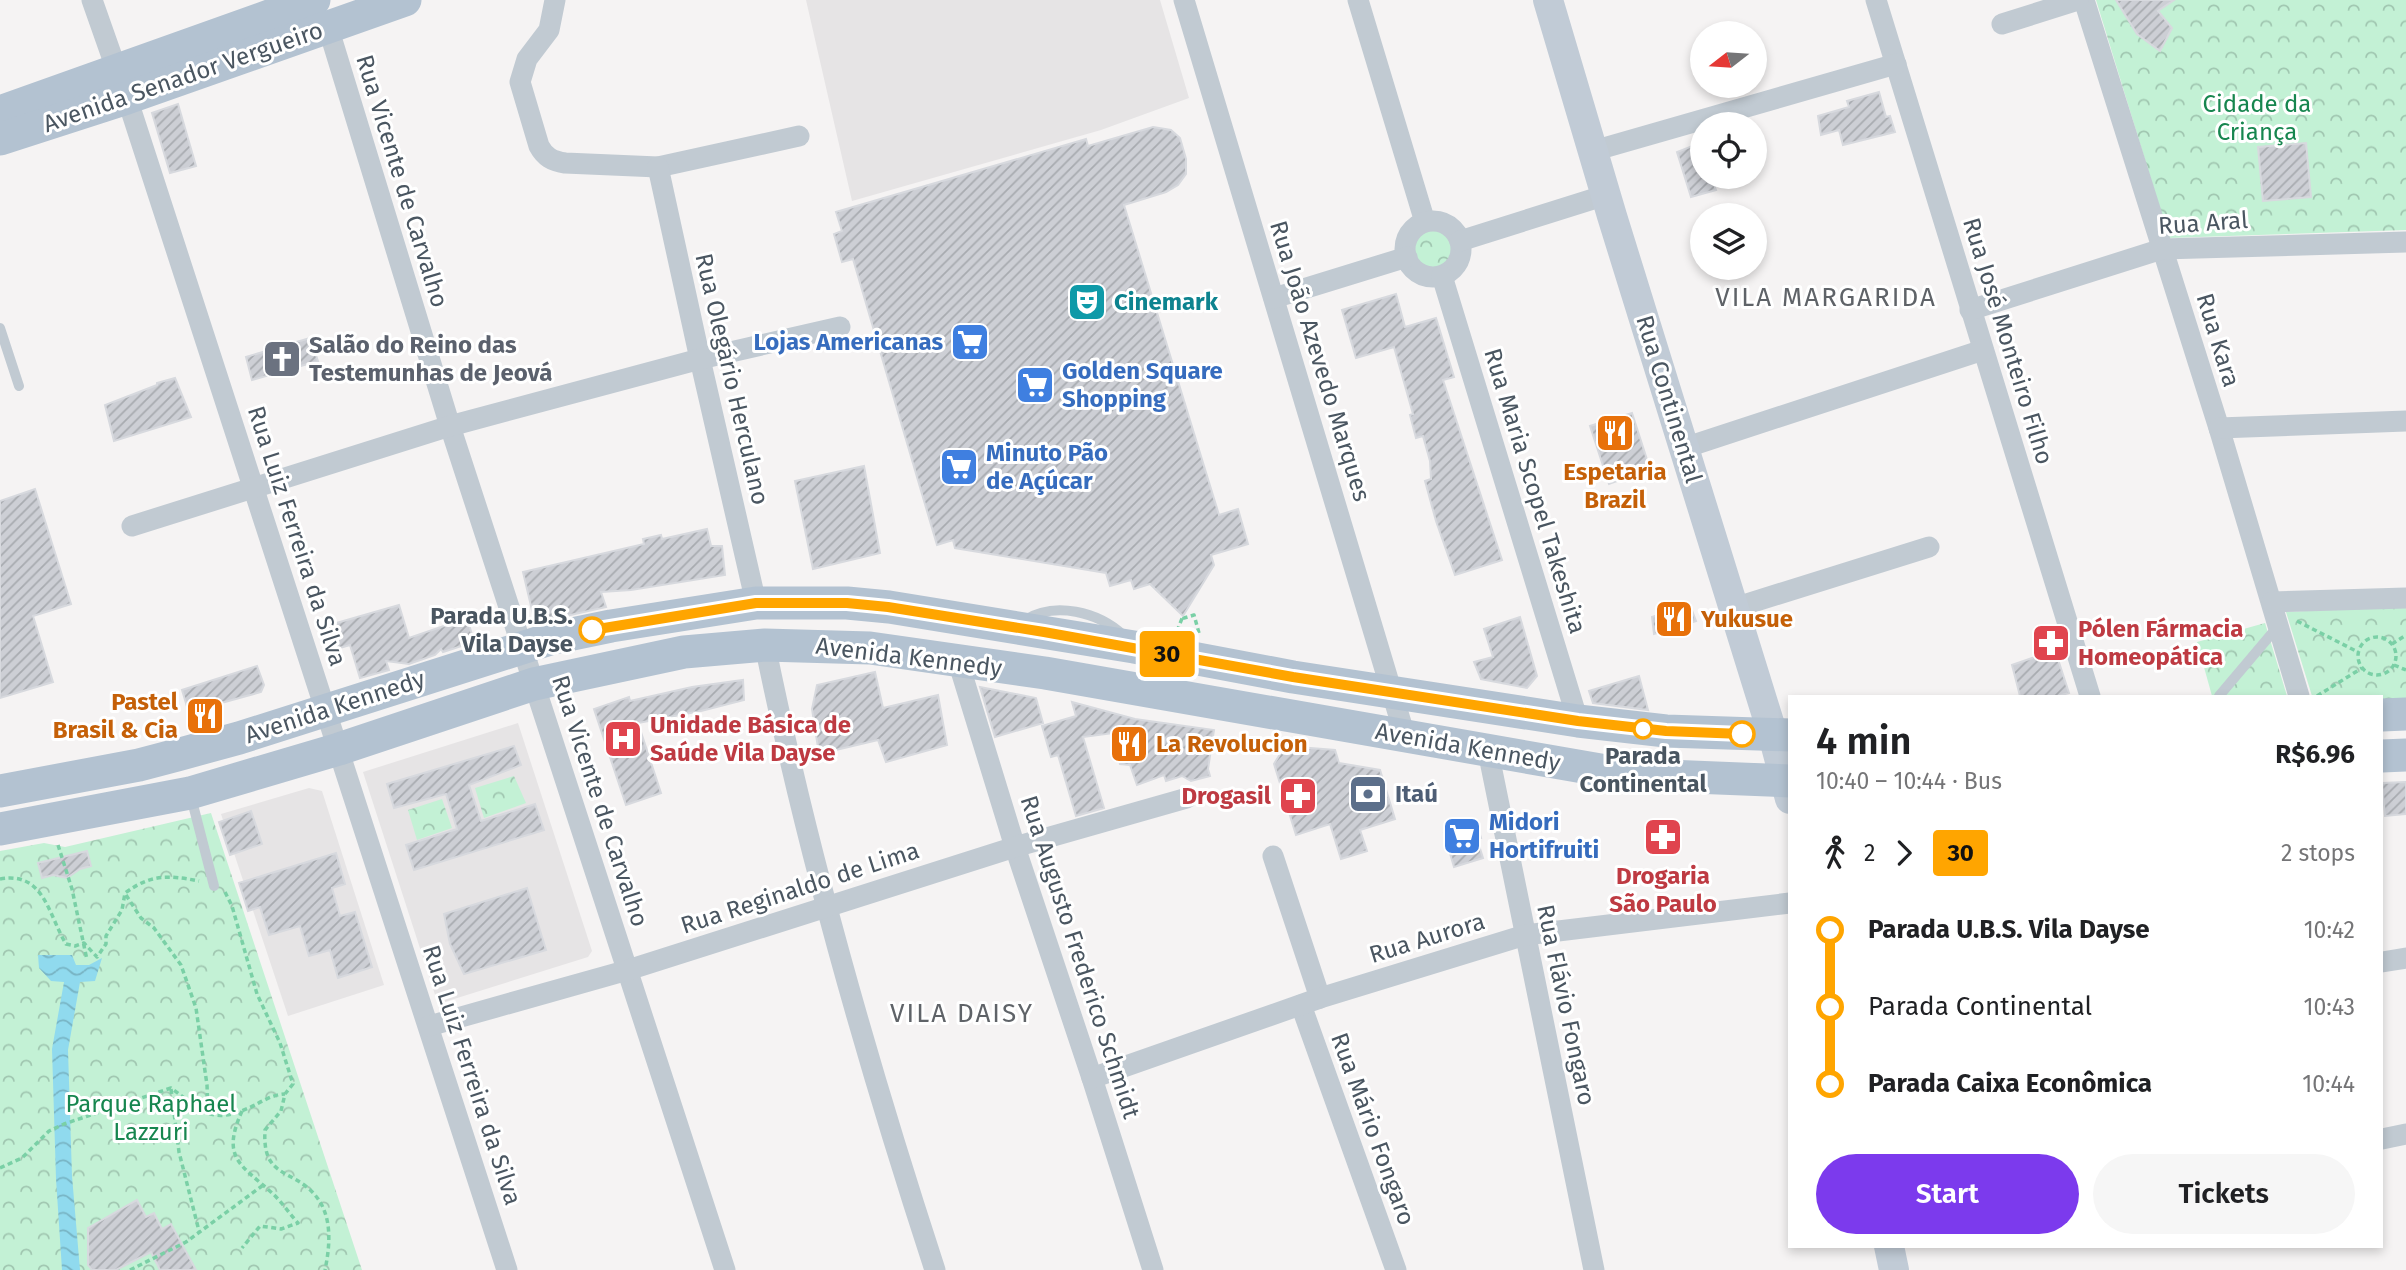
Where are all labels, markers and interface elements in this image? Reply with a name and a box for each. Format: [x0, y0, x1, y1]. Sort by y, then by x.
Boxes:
street label: Avenida Senador Vergueiro [40, 16, 326, 138]
north arrow [1690, 21, 1768, 98]
map controls [1690, 21, 1767, 280]
street label: Rua Vicente de Carvalho [350, 51, 454, 311]
park label: Cidade da Criança [2203, 90, 2311, 146]
button: locate [1690, 112, 1767, 189]
button: layers [1690, 203, 1767, 280]
street label: Rua Aral [2157, 206, 2249, 240]
street label: Rua José Monteiro Filho [1957, 214, 2059, 468]
street label: Rua João Azevedo Marques [1264, 217, 1376, 505]
street label: Rua Olegário Herculano [689, 251, 775, 507]
theatre icon: Cinemark [1066, 281, 1108, 323]
district label: VILA MARGARIDA [1715, 282, 1937, 313]
place label: Cinemark [1114, 288, 1219, 316]
street label: Rua Kara [2191, 290, 2245, 390]
street label: Rua Continental [1630, 312, 1708, 486]
supermarket icon: Lojas Americanas [949, 321, 991, 363]
place label: Lojas Americanas [753, 328, 943, 356]
place label: Salão do Reino das Testemunhas de Jeová [309, 331, 552, 387]
church icon: Salão do Reino das Testemunhas de Jeová [261, 338, 303, 380]
street label: Rua Maria Scopel Takeshita [1478, 345, 1592, 637]
place label: Golden Square Shopping [1062, 357, 1223, 413]
supermarket icon: Golden Square Shopping [1014, 364, 1056, 406]
street label: Rua Luiz Ferreira da Silva [242, 403, 352, 669]
restaurant icon: Espetaria Brazil [1594, 412, 1636, 454]
place label: Minuto Pão de Açúcar [986, 439, 1108, 496]
supermarket icon: Minuto Pão de Açúcar [938, 446, 980, 488]
place label: Espetaria Brazil [1563, 458, 1667, 514]
restaurant icon: Yukusue [1653, 598, 1695, 640]
place label: Parada U.B.S. Vila Dayse [430, 602, 573, 658]
place label: Yukusue [1700, 605, 1793, 633]
place label: Pólen Fármacia Homeopática [2078, 615, 2243, 671]
marker: Parada U.B.S. Vila Dayse [579, 617, 605, 643]
pharmacy icon: Pólen Fármacia Homeopática [2030, 622, 2072, 664]
line badge: 30 [1136, 631, 1198, 677]
street label: Avenida Kennedy [814, 632, 1004, 682]
text: 30 [1154, 640, 1180, 668]
street label: Avenida Kennedy [242, 665, 429, 749]
street label: Rua Vicente de Carvalho [546, 672, 654, 930]
place label: Pastel Brasil & Cia [53, 688, 179, 744]
restaurant icon: Pastel Brasil & Cia [184, 695, 226, 737]
place label: Unidade Básica de Saúde Vila Dayse [650, 711, 851, 767]
street label: Avenida Kennedy [1373, 717, 1563, 777]
hospital icon: Unidade Básica de Saúde Vila Dayse [602, 718, 644, 760]
text: 4 min [1816, 718, 1911, 764]
marker: Parada Continental [1633, 719, 1653, 739]
unlabelled marker [1729, 721, 1755, 747]
restaurant icon: La Revolucion [1108, 723, 1150, 765]
place label: La Revolucion [1156, 730, 1308, 758]
text: R$6.96 [2275, 739, 2355, 770]
place label: Parada Continental [1579, 742, 1707, 798]
text: 10:40 – 10:44 · Bus [1816, 767, 2002, 795]
bank icon: Itaú [1347, 773, 1389, 815]
pharmacy icon: Drogasil [1277, 775, 1319, 817]
place label: Itaú [1395, 780, 1438, 808]
place label: Drogasil [1181, 782, 1272, 810]
street label: Rua Augusto Frederico Schmidt [1014, 792, 1146, 1122]
place label: Midori Hortifruiti [1489, 808, 1599, 864]
supermarket icon: Midori Hortifruiti [1441, 815, 1483, 857]
pharmacy icon: Drogaria São Paulo [1642, 816, 1684, 858]
icon: walk [1816, 834, 1854, 872]
icon: forward [1885, 834, 1923, 872]
street label: Rua Reginaldo de Lima [677, 836, 923, 940]
text: 2 [1864, 839, 1875, 867]
text: 30 [1947, 839, 1974, 867]
text: 2 stops [2281, 839, 2355, 867]
place label: Drogaria São Paulo [1609, 862, 1717, 918]
street label: Rua Flávio Fongaro [1531, 902, 1601, 1108]
street label: Rua Aurora [1366, 907, 1488, 969]
text: Parada U.B.S. Vila Dayse [1868, 914, 2150, 945]
text: 10:42 [2304, 916, 2355, 944]
street label: Rua Luiz Ferreira da Silva [417, 942, 527, 1208]
text: Parada Continental [1868, 991, 2092, 1022]
text: 10:43 [2303, 993, 2355, 1021]
district label: VILA DAISY [890, 998, 1034, 1029]
street label: Rua Mário Fongaro [1325, 1029, 1421, 1229]
text: Parada Caixa Econômica [1868, 1068, 2152, 1099]
text: 10:44 [2302, 1070, 2355, 1098]
park label: Parque Raphael Lazzuri [66, 1090, 236, 1146]
button: Start [1816, 1154, 2079, 1234]
button: Tickets [2093, 1154, 2355, 1234]

